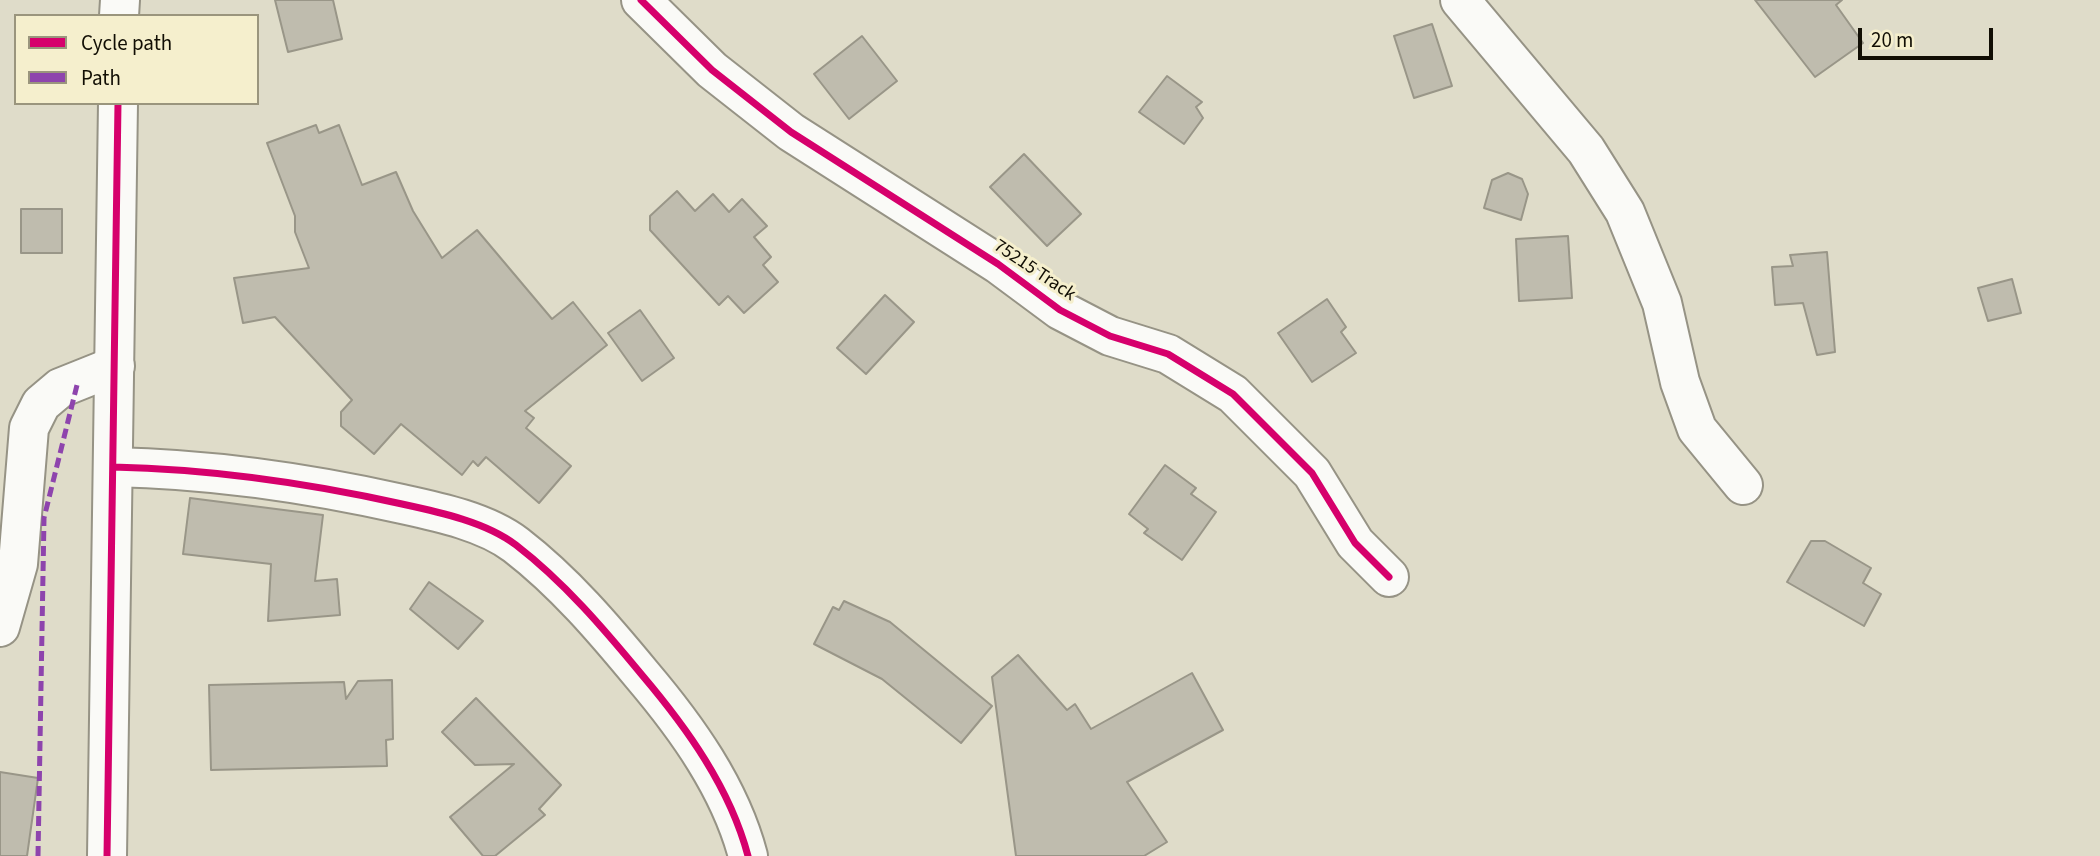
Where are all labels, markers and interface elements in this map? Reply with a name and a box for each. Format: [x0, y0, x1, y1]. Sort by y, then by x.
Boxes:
legend [14, 14, 259, 105]
scale bar [1862, 14, 1997, 58]
text: 20 m [1871, 25, 1913, 55]
text: Cycle path [81, 28, 172, 58]
text: Path [81, 63, 121, 93]
street label: 75215 Track [989, 235, 1079, 307]

